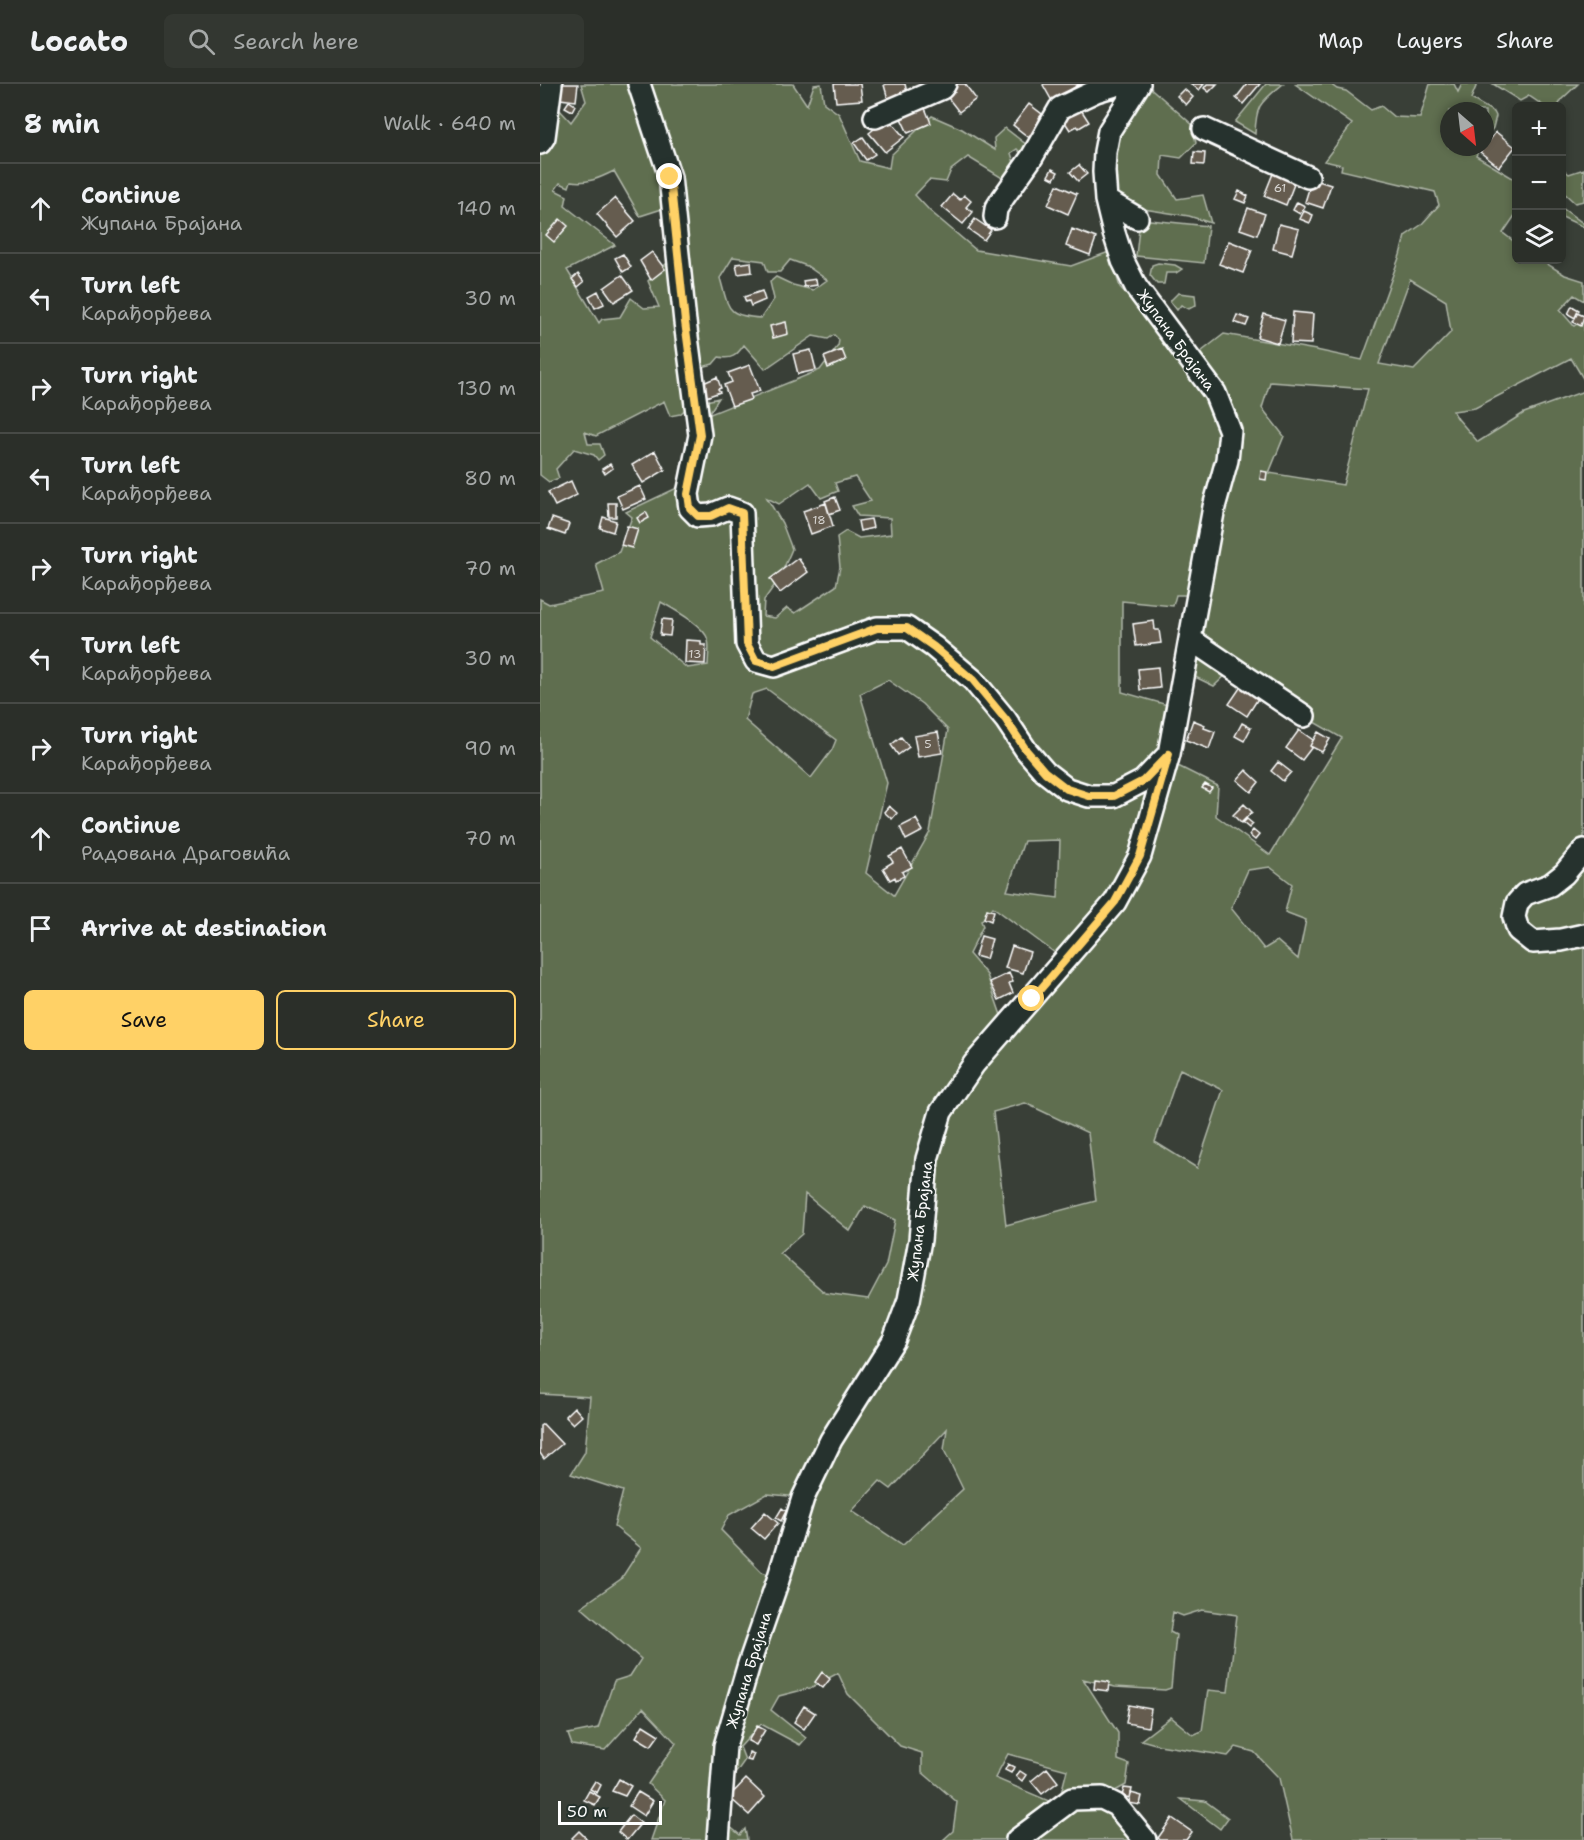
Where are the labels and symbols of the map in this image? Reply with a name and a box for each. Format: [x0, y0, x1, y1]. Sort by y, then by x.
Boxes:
north arrow [1440, 102, 1494, 156]
route end [656, 163, 682, 189]
house number: 61 [1274, 180, 1286, 196]
street label: Жупана Брајана [1132, 285, 1220, 395]
house number: 18 [812, 512, 826, 528]
house number: 13 [689, 646, 701, 662]
house number: 5 [924, 736, 932, 752]
route start [1018, 985, 1044, 1011]
street label: Жупана Брајана [903, 1159, 937, 1282]
street label: Жупана Брајана [722, 1609, 776, 1731]
scale bar [558, 1798, 662, 1826]

